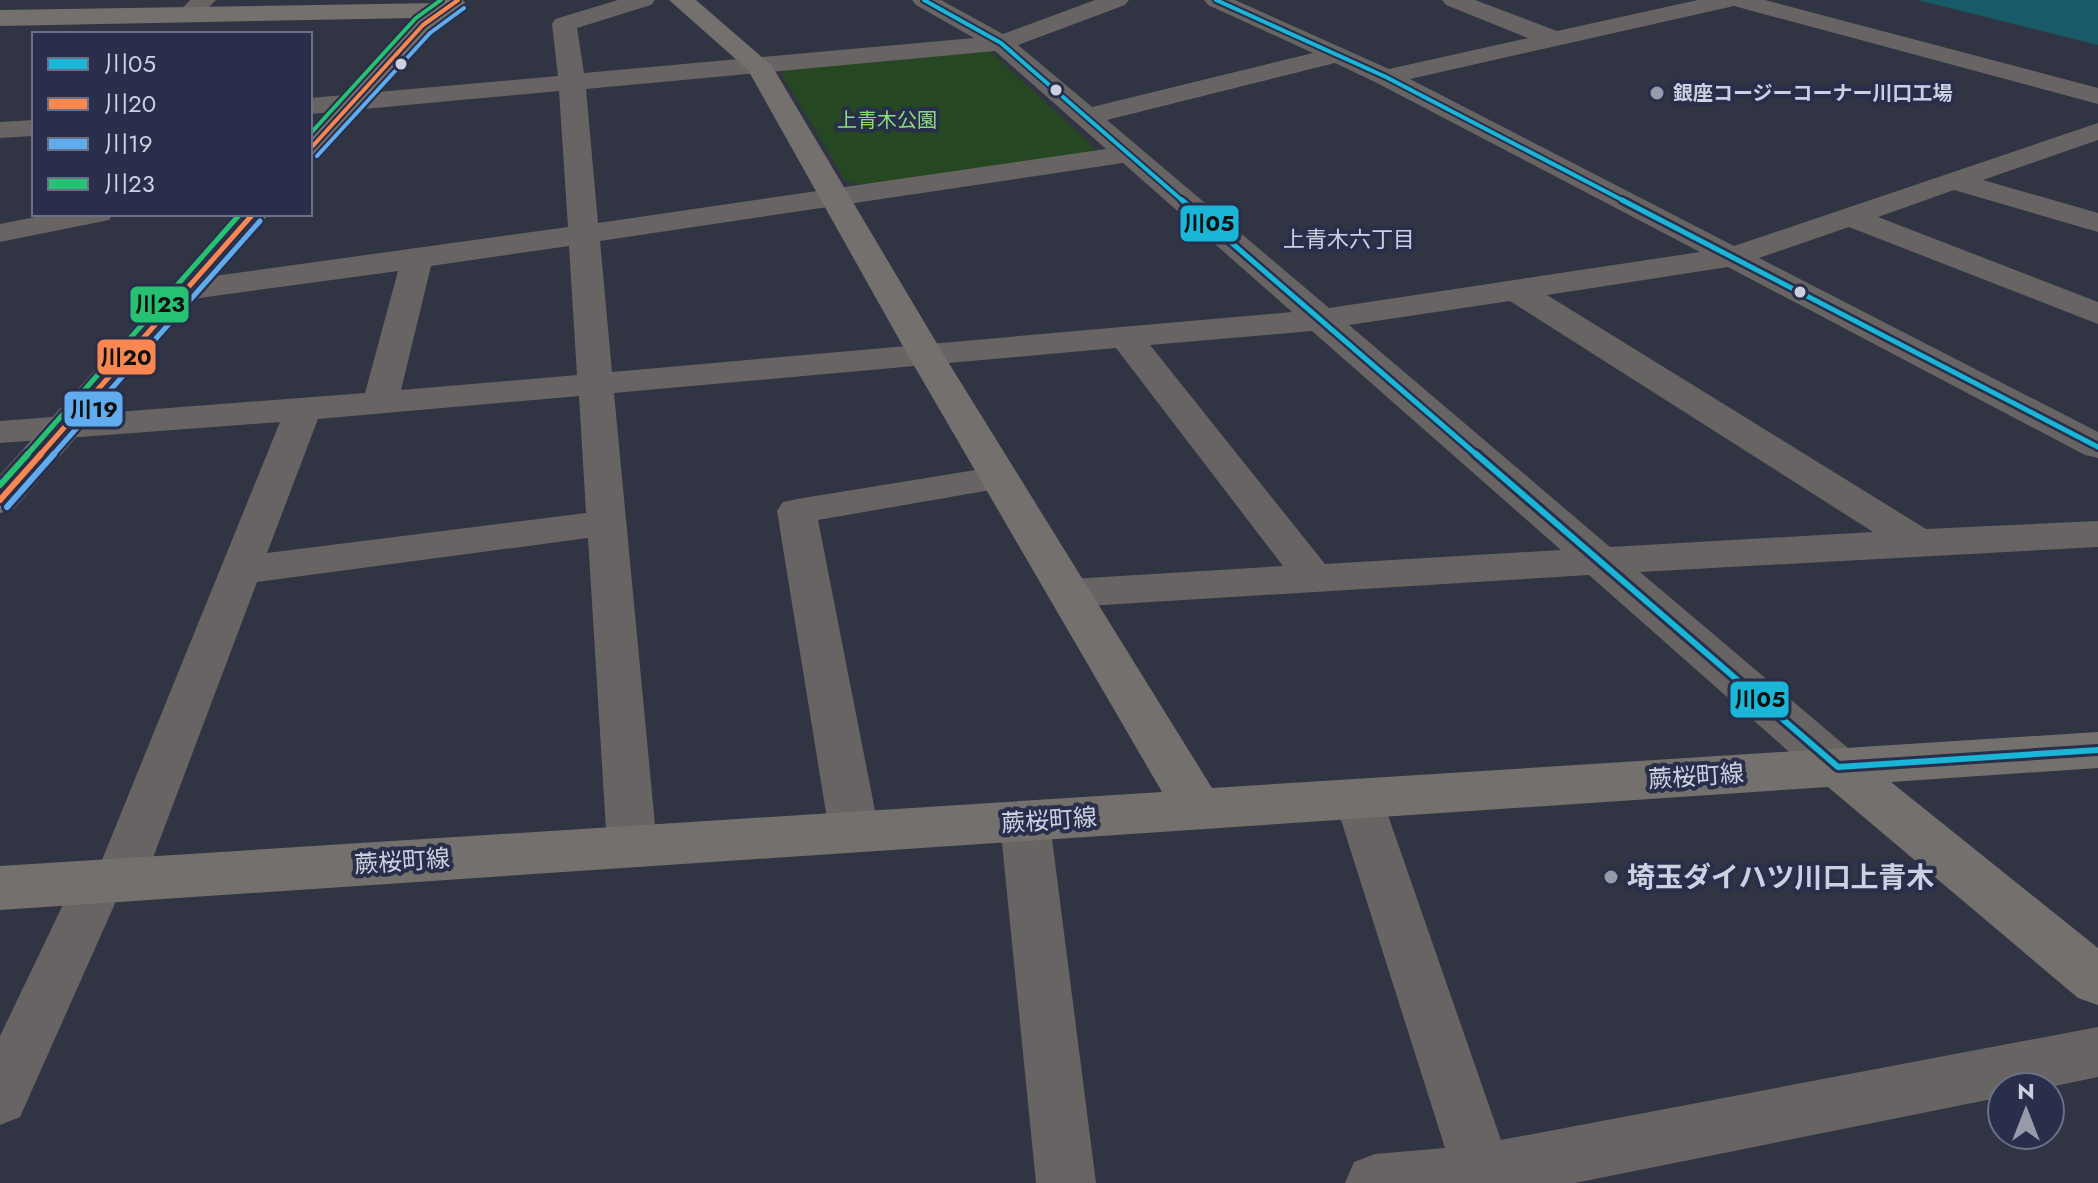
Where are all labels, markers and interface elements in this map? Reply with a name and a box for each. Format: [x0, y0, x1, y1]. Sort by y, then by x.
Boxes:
legend [32, 32, 312, 216]
text: 川05 [104, 46, 156, 81]
unlabelled marker [393, 56, 409, 72]
place label: 銀座コージーコーナー川口工場 [1673, 79, 1953, 108]
unlabelled marker [1048, 82, 1064, 98]
marker: 銀座コージーコーナー川口工場 [1648, 84, 1666, 102]
text: 川20 [104, 86, 156, 121]
park label: 上青木公園 [837, 106, 937, 135]
text: 川19 [104, 126, 153, 161]
text: 川23 [104, 166, 155, 201]
line badge: 川05 [1179, 204, 1240, 243]
text: 川05 [1184, 207, 1234, 239]
district label: 上青木六丁目 [1283, 223, 1415, 255]
unlabelled marker [1792, 284, 1808, 300]
line badge: 川23 [129, 285, 190, 324]
text: 川23 [135, 288, 185, 320]
line badge: 川20 [96, 338, 157, 376]
text: 川20 [101, 341, 152, 373]
line badge: 川19 [63, 390, 124, 428]
text: 川19 [70, 393, 118, 425]
line badge: 川05 [1729, 680, 1790, 719]
text: 川05 [1735, 683, 1785, 715]
street label: 蕨桜町線 [1647, 755, 1745, 797]
street label: 蕨桜町線 [1000, 799, 1098, 841]
street label: 蕨桜町線 [353, 840, 451, 882]
place label: 埼玉ダイハツ川口上青木 [1627, 857, 1934, 898]
marker: 埼玉ダイハツ川口上青木 [1602, 868, 1620, 886]
north arrow [1986, 1071, 2066, 1151]
text: N [2017, 1075, 2035, 1107]

